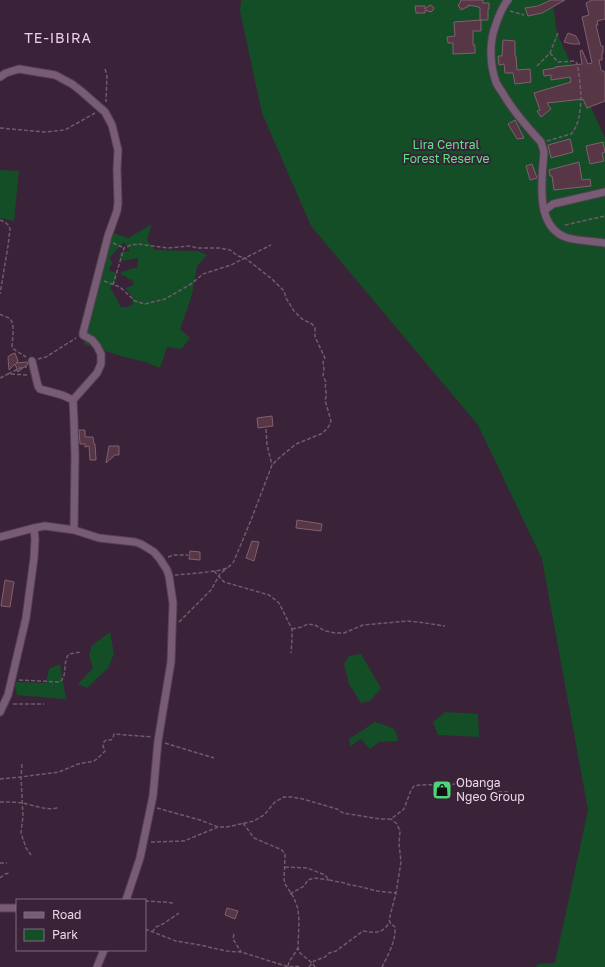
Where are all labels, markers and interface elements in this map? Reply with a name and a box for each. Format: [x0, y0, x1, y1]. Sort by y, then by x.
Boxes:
district label: TE-IBIRA [24, 29, 92, 46]
park label: Lira Central Forest Reserve [403, 137, 489, 166]
place label: Obanga Ngeo Group [456, 775, 525, 804]
shop icon: Obanga Ngeo Group [431, 779, 453, 801]
legend [16, 899, 146, 951]
text: Road [52, 907, 81, 922]
text: Park [52, 927, 78, 942]

